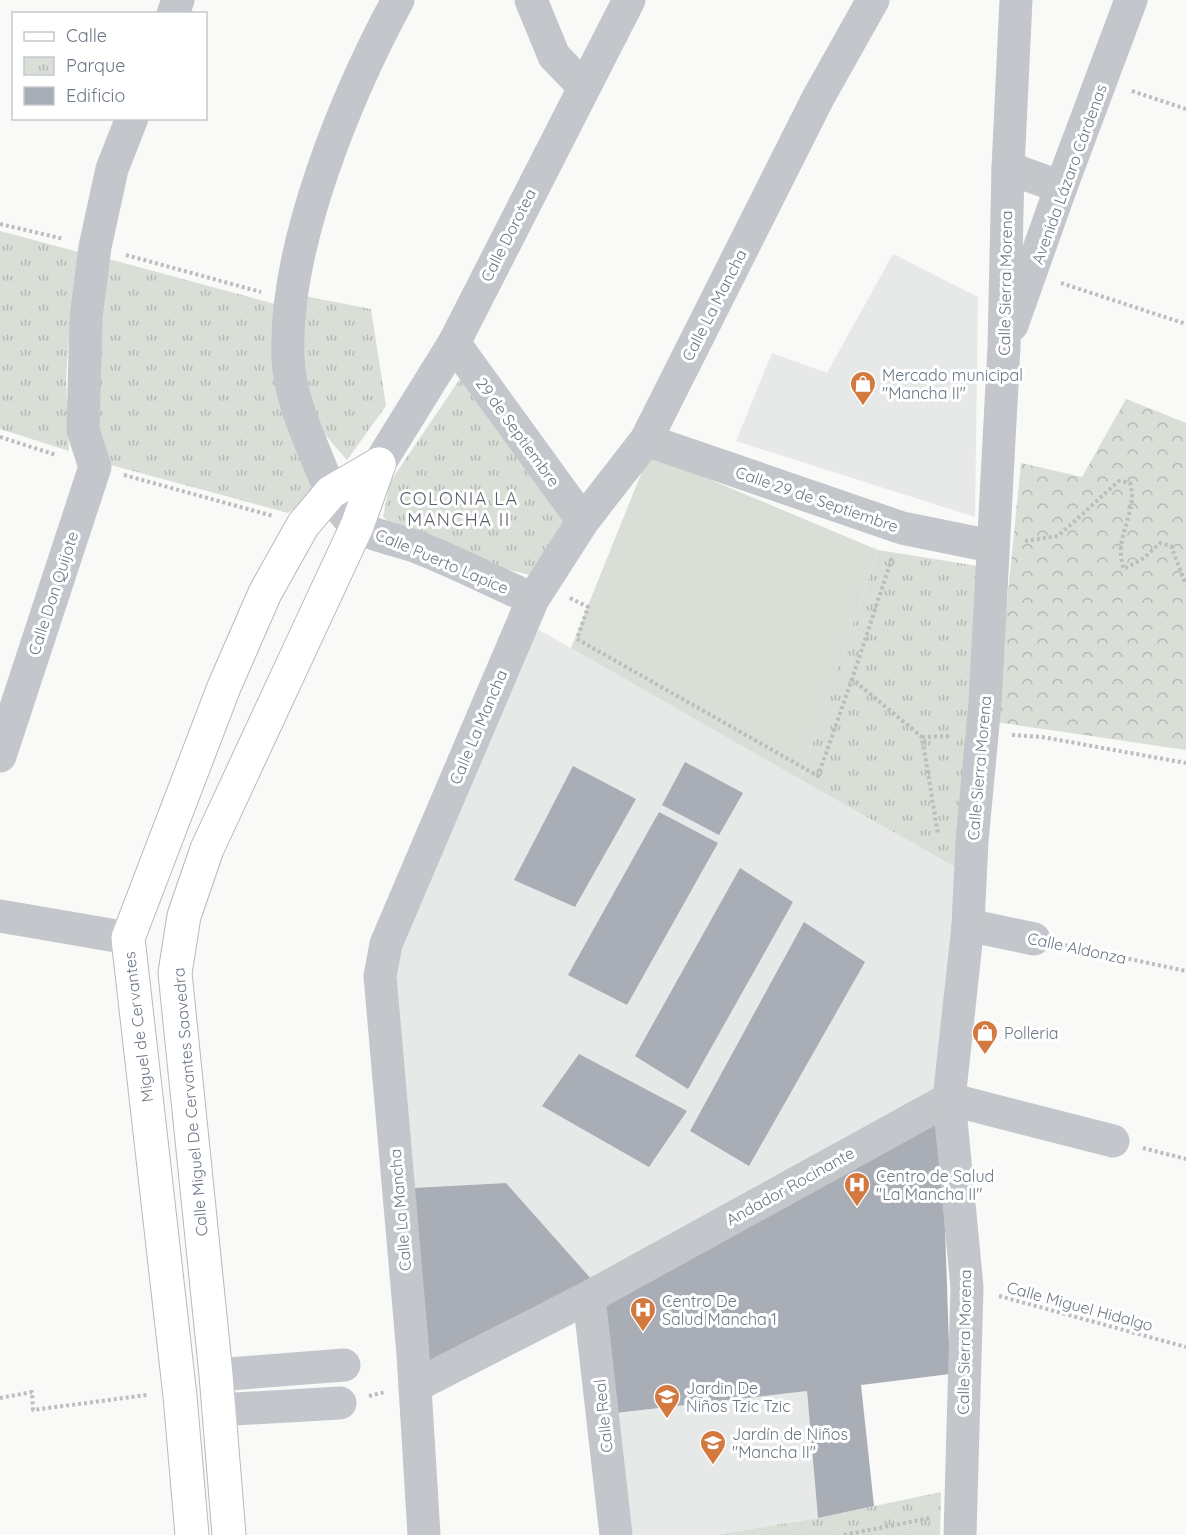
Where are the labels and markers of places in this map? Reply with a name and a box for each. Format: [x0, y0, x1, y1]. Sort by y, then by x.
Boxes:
place label: Mercado municipal "Mancha II" [882, 365, 1023, 403]
shop icon: Mercado municipal "Mancha II" [848, 369, 878, 407]
shop icon: Polleria [970, 1018, 1000, 1056]
place label: Polleria [1004, 1023, 1059, 1043]
place label: Centro de Salud "La Mancha II" [876, 1166, 994, 1204]
hospital icon: Centro de Salud "La Mancha II" [842, 1170, 872, 1208]
place label: Centro De Salud Mancha 1 [662, 1291, 777, 1329]
hospital icon: Centro De Salud Mancha 1 [628, 1295, 658, 1333]
place label: Jardin De Niños Tzic Tzic [686, 1378, 790, 1416]
school or university icon: Jardin De Niños Tzic Tzic [652, 1382, 682, 1420]
place label: Jardín de Niños "Mancha II" [732, 1424, 848, 1462]
school or university icon: Jardín de Niños "Mancha II" [698, 1428, 728, 1466]

